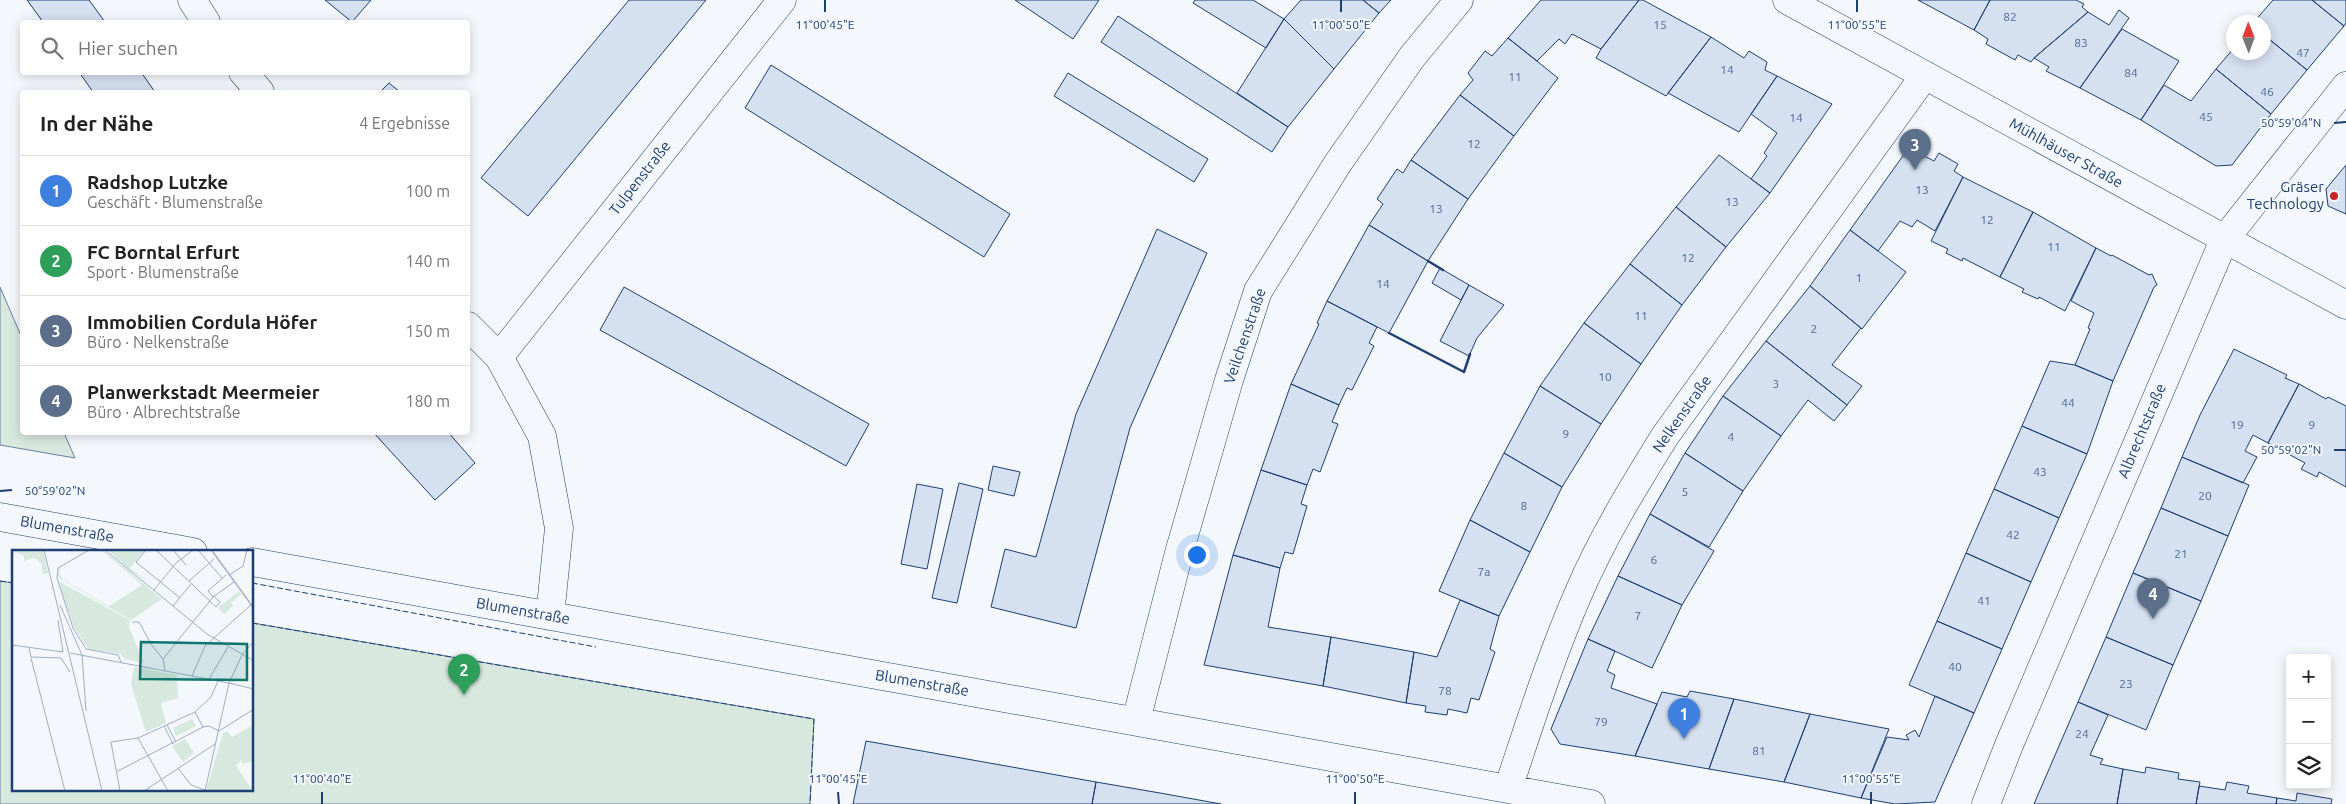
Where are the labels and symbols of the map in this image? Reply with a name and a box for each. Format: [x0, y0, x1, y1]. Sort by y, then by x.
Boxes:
house number: 82 [2003, 10, 2017, 23]
north arrow [2226, 15, 2271, 60]
text: 11°00'45"E [796, 18, 855, 31]
text: 11°00'50"E [1312, 18, 1371, 31]
house number: 15 [1653, 18, 1667, 31]
text: 11°00'55"E [1828, 18, 1887, 31]
house number: 83 [2074, 36, 2088, 49]
house number: 47 [2296, 46, 2310, 59]
house number: 14 [1720, 63, 1734, 76]
house number: 84 [2124, 66, 2138, 79]
house number: 11 [1508, 70, 1522, 83]
house number: 46 [2260, 85, 2274, 98]
house number: 45 [2199, 110, 2213, 123]
house number: 14 [1789, 111, 1803, 124]
street label: Mühlhäuser Straße [2006, 114, 2126, 191]
text: 50°59'04"N [2261, 116, 2321, 129]
pin: 3 [1899, 129, 1931, 170]
street label: Tulpenstraße [605, 137, 674, 218]
house number: 12 [1467, 137, 1481, 150]
place label: Gräser Technology [2247, 178, 2324, 212]
house number: 13 [1915, 183, 1929, 196]
marker: Gräser Technology [2328, 190, 2340, 202]
house number: 13 [1725, 195, 1739, 208]
house number: 13 [1429, 202, 1443, 215]
house number: 12 [1980, 213, 1994, 226]
house number: 11 [2047, 240, 2061, 253]
house number: 12 [1681, 251, 1695, 264]
house number: 1 [1856, 271, 1862, 284]
house number: 14 [1376, 277, 1390, 290]
street label: Veilchenstraße [1220, 286, 1269, 386]
house number: 11 [1634, 309, 1648, 322]
house number: 2 [1811, 322, 1817, 335]
house number: 10 [1598, 370, 1612, 383]
street label: Nelkenstraße [1649, 372, 1714, 456]
house number: 3 [1773, 377, 1779, 390]
street label: Albrechtstraße [2114, 381, 2169, 481]
house number: 44 [2061, 396, 2075, 409]
house number: 19 [2230, 418, 2244, 431]
house number: 9 [2309, 418, 2315, 431]
house number: 9 [1563, 427, 1569, 440]
house number: 4 [1728, 430, 1735, 443]
text: 50°59'02"N [2261, 443, 2321, 456]
house number: 43 [2033, 465, 2047, 478]
text: 50°59'02"N [25, 484, 85, 497]
house number: 5 [1682, 485, 1688, 498]
house number: 20 [2198, 489, 2212, 502]
house number: 8 [1521, 499, 1528, 512]
street label: Blumenstraße [19, 512, 115, 545]
house number: 42 [2006, 528, 2020, 541]
your location [1184, 542, 1210, 568]
house number: 21 [2174, 547, 2188, 560]
inset map [12, 550, 254, 792]
house number: 6 [1651, 553, 1658, 566]
house number: 7a [1478, 565, 1490, 578]
pin: 4 [2137, 578, 2169, 619]
street label: Blumenstraße [475, 594, 571, 627]
house number: 41 [1977, 594, 1991, 607]
house number: 7 [1635, 609, 1641, 622]
pin: 2 [448, 654, 480, 695]
house number: 40 [1948, 660, 1962, 673]
street label: Blumenstraße [874, 666, 970, 699]
house number: 23 [2119, 677, 2133, 690]
house number: 78 [1438, 684, 1452, 697]
pin: 1 [1668, 698, 1700, 739]
house number: 79 [1594, 715, 1608, 728]
house number: 24 [2075, 727, 2089, 740]
house number: 81 [1752, 744, 1766, 757]
text: 11°00'40"E [293, 772, 352, 785]
text: 11°00'45"E [809, 772, 868, 785]
text: 11°00'50"E [1326, 772, 1385, 785]
text: 11°00'55"E [1842, 772, 1901, 785]

